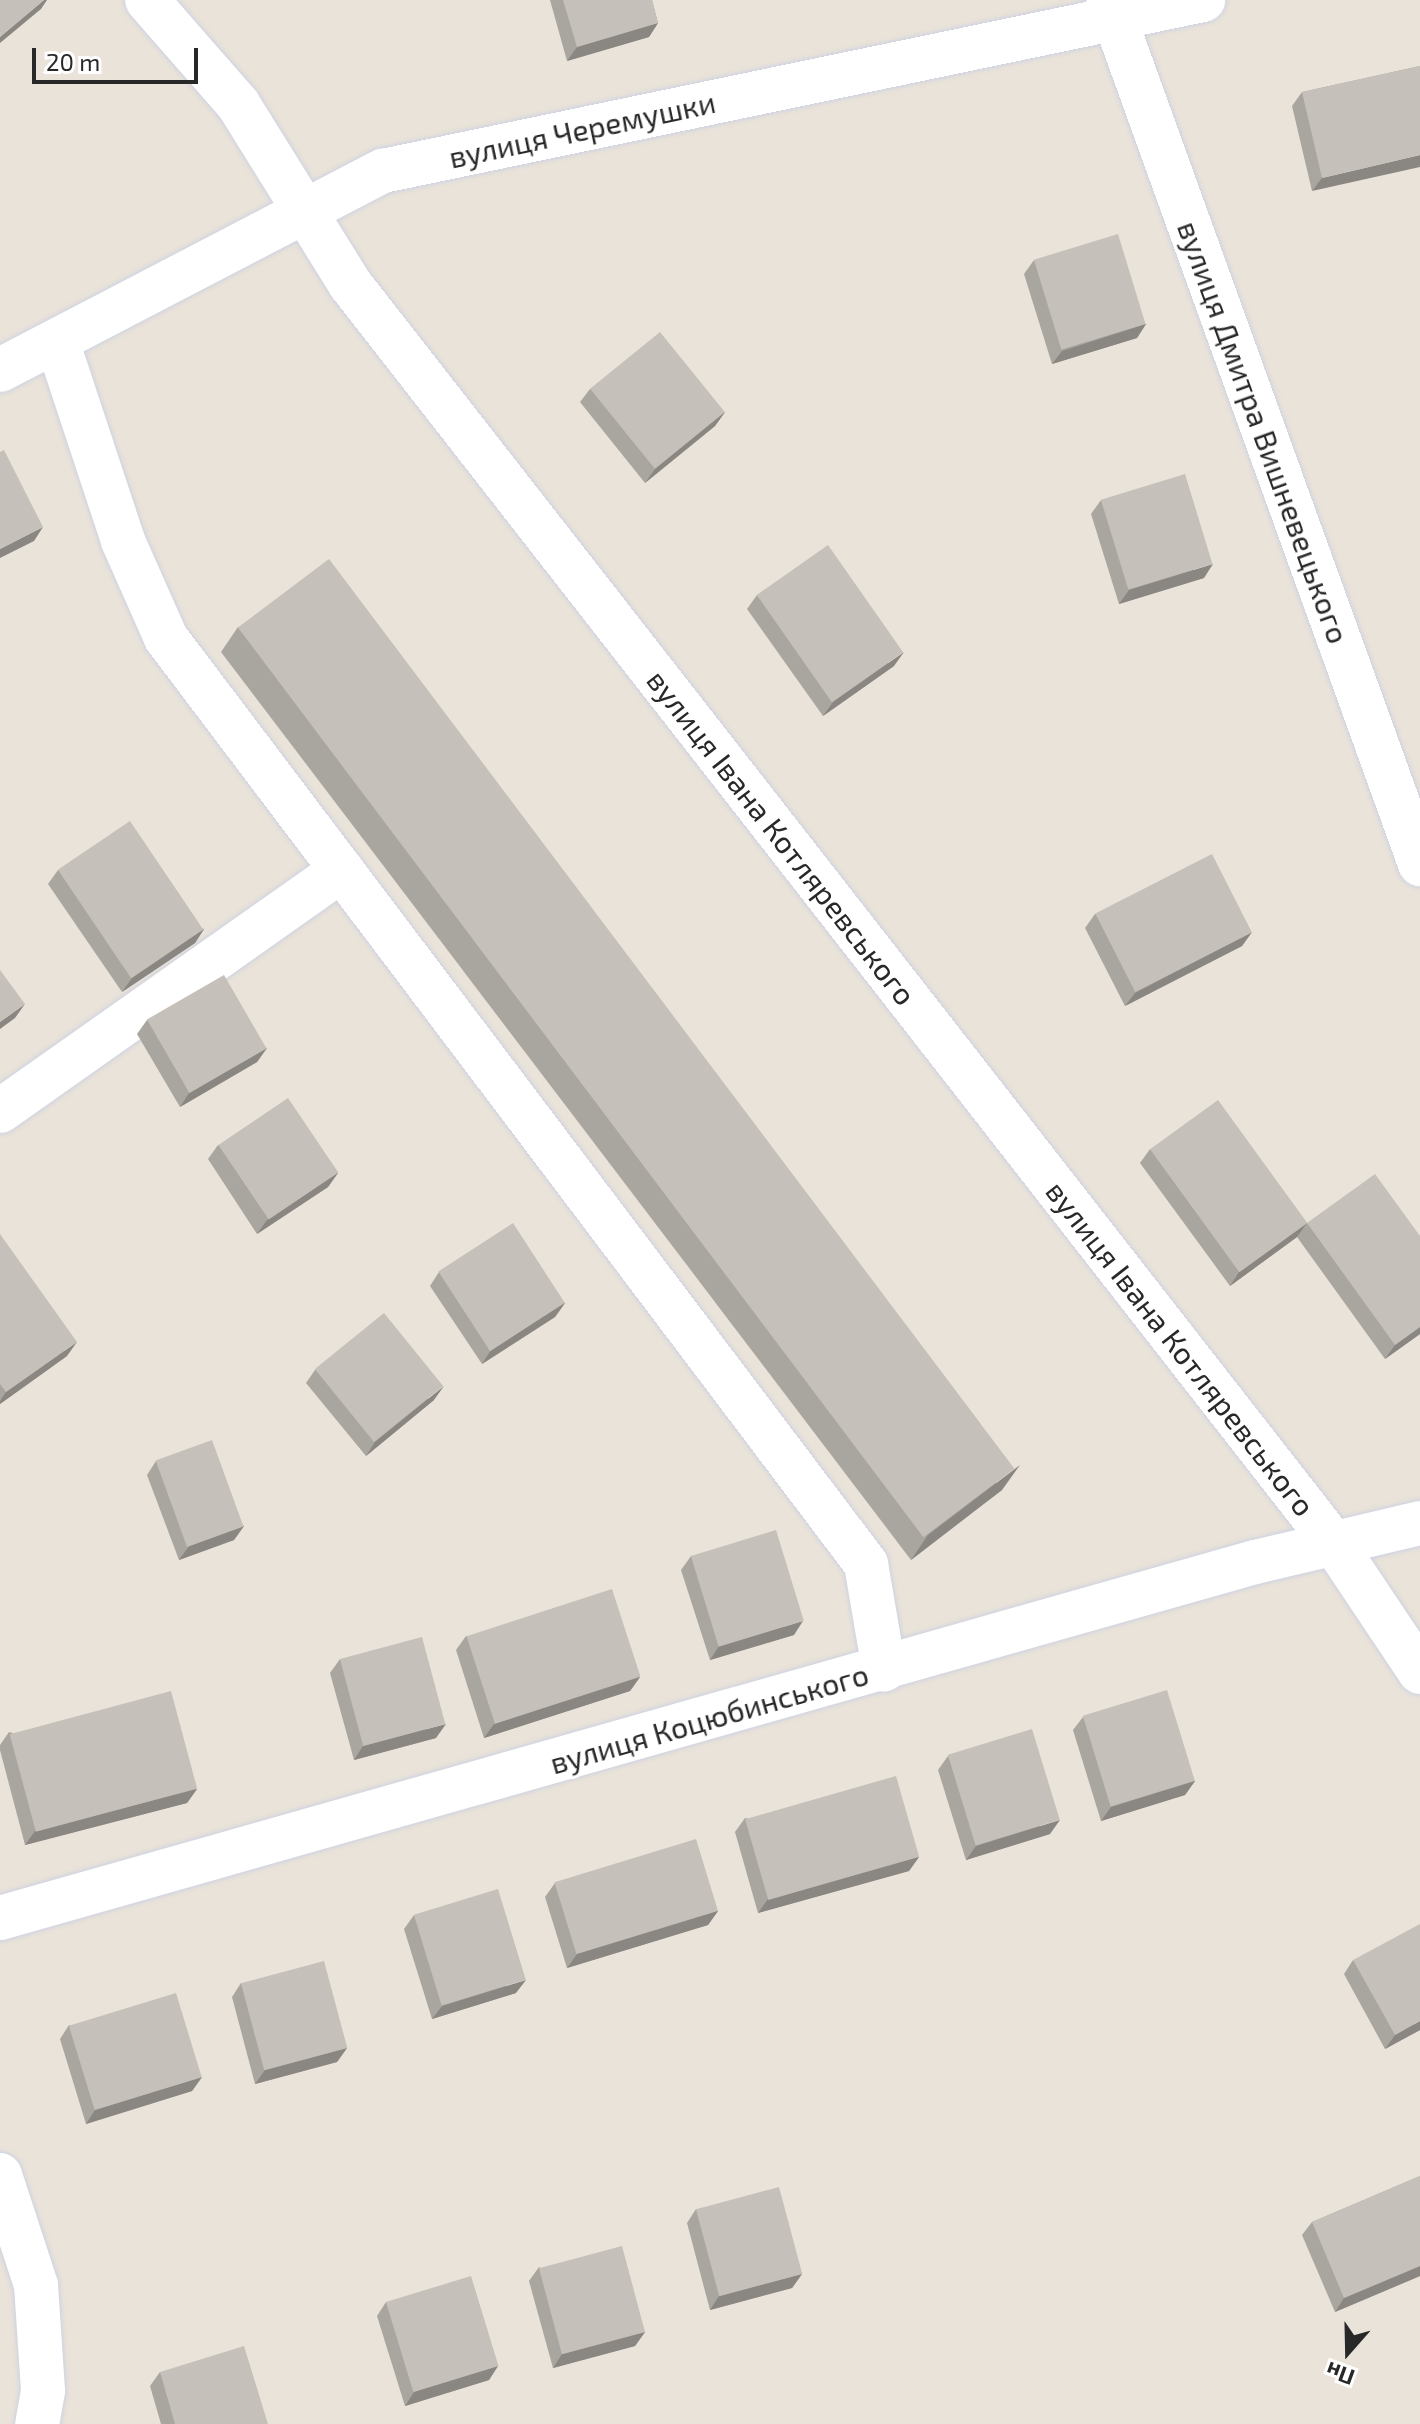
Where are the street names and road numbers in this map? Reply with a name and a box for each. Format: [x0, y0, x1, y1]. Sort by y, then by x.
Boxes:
street label: вулиця Черемушки [445, 83, 719, 175]
street label: вулиця Дмитра Вишневецького [1171, 216, 1357, 648]
street label: вулиця Івана Котляревського [640, 662, 924, 1012]
street label: вулиця Івана Котляревського [1039, 1173, 1323, 1523]
street label: вулиця Коцюбинського [546, 1655, 872, 1781]

